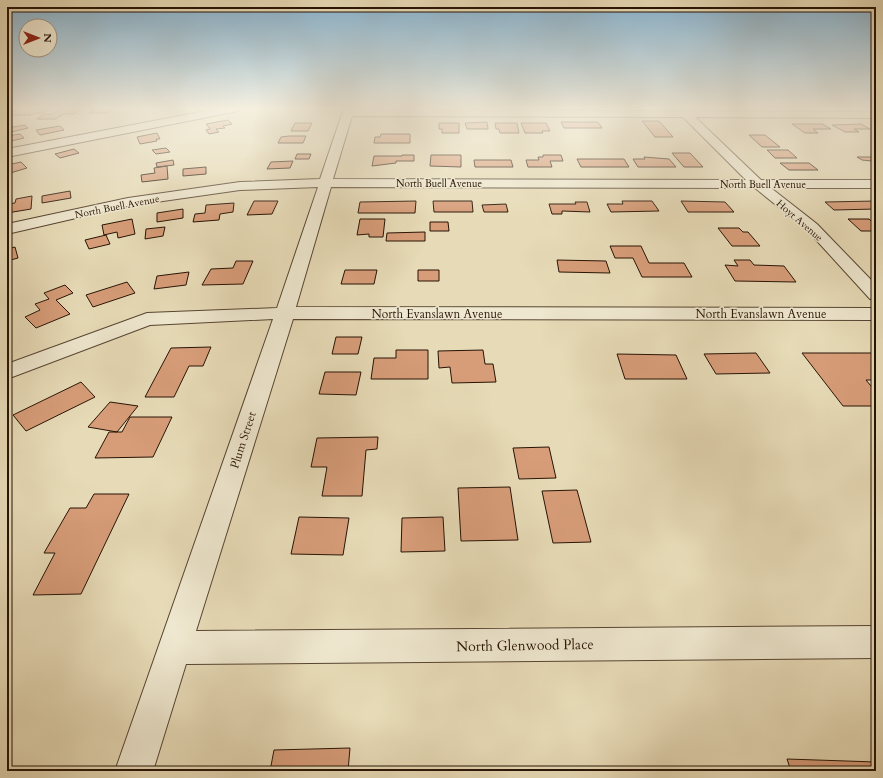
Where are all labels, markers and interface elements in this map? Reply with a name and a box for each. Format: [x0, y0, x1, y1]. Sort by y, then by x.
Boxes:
north arrow [18, 18, 58, 58]
text: N [40, 33, 55, 43]
street label: North Buell Avenue [396, 177, 482, 191]
street label: North Buell Avenue [720, 178, 806, 192]
street label: North Buell Avenue [74, 192, 161, 222]
street label: Hoyt Avenue [773, 197, 826, 245]
street label: North Evanslawn Avenue [371, 306, 503, 322]
street label: North Evanslawn Avenue [695, 306, 827, 322]
street label: Plum Street [226, 409, 260, 471]
street label: North Glenwood Place [456, 635, 594, 656]

